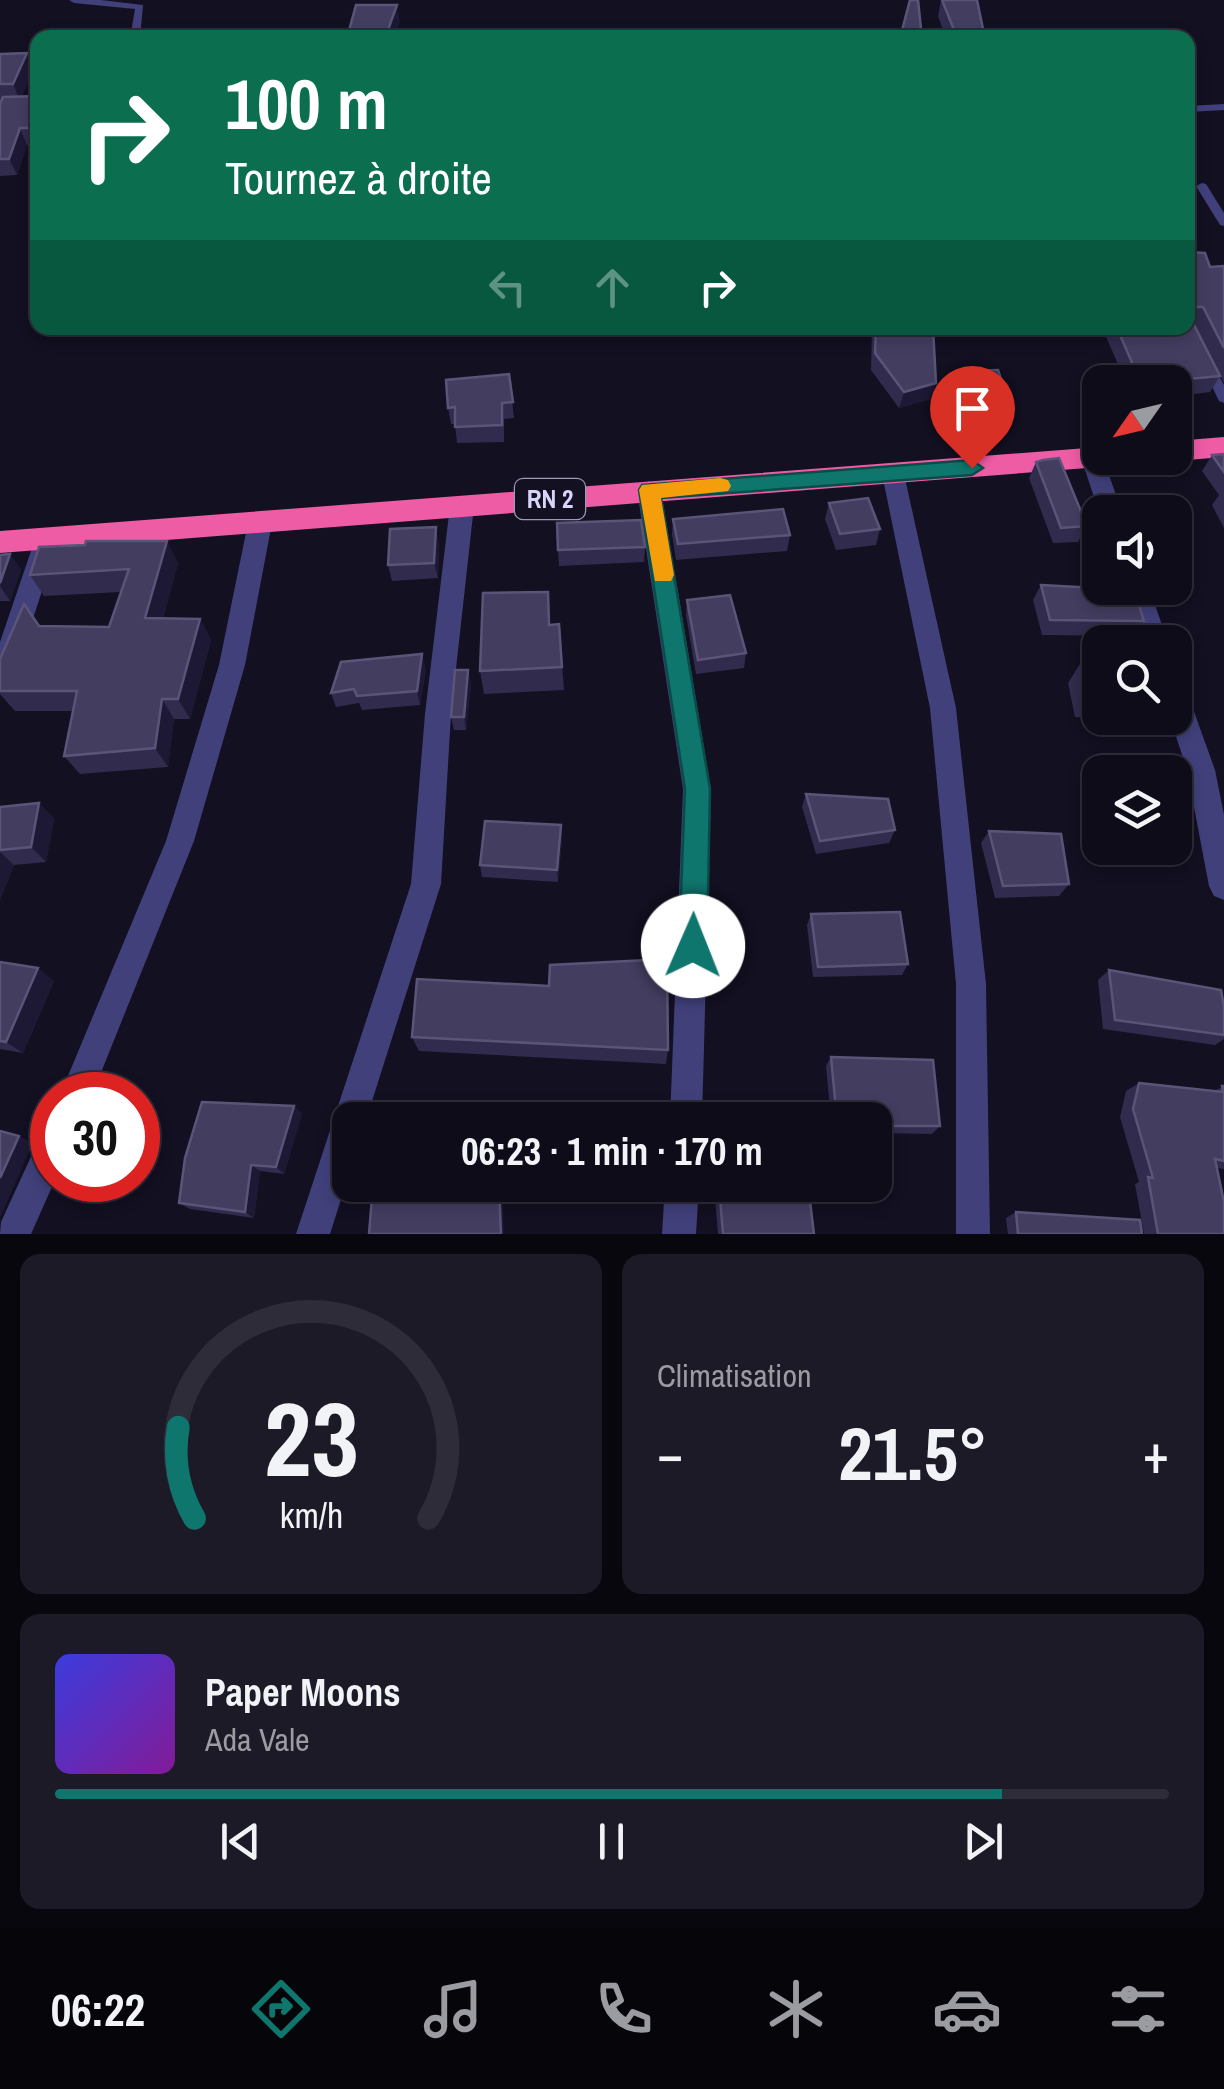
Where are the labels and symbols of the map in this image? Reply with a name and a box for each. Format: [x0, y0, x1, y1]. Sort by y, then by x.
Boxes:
north arrow [1082, 365, 1192, 475]
pin [930, 366, 1015, 469]
road number: RN 2 [515, 479, 585, 519]
position arrow [641, 894, 745, 998]
speed limit sign: 30 [30, 1072, 160, 1202]

